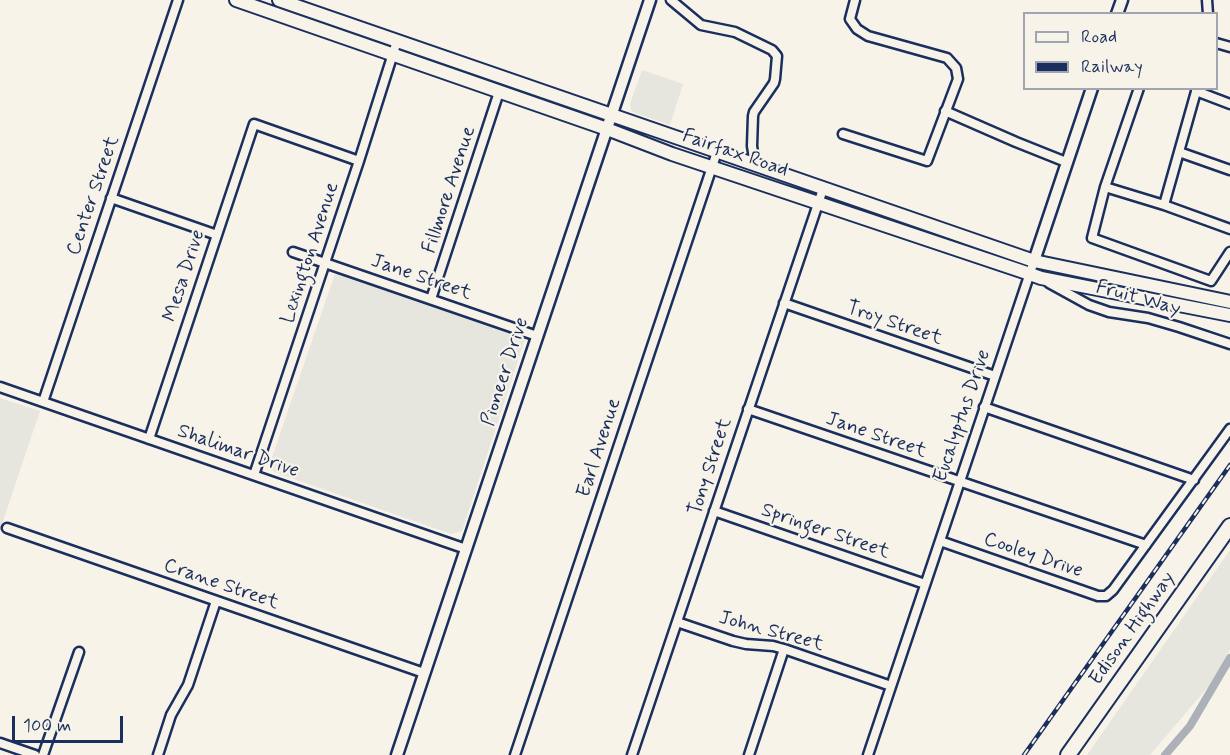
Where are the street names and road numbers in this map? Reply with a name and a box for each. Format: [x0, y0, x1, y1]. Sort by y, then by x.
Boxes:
street label: Fillmore Avenue [418, 123, 482, 257]
street label: Fairfax Road [679, 125, 791, 183]
street label: Center Street [62, 133, 126, 259]
street label: Lexington Avenue [277, 179, 345, 327]
street label: Mesa Drive [159, 227, 211, 325]
street label: Jane Street [368, 250, 474, 306]
street label: Fruit Way [1093, 276, 1183, 322]
street label: Troy Street [843, 296, 945, 352]
street label: Pioneer Drive [477, 315, 535, 429]
street label: Eucalyptus Drive [929, 347, 997, 485]
street label: Earl Avenue [573, 395, 627, 501]
street label: Jane Street [823, 408, 929, 464]
street label: Tony Street [684, 415, 738, 519]
street label: Shalimar Drive [174, 420, 302, 484]
street label: Springer Street [758, 499, 892, 565]
street label: Cooley Drive [980, 528, 1086, 584]
street label: Crane Street [160, 554, 282, 616]
street label: Edison Highway [1085, 568, 1181, 690]
street label: John Street [716, 606, 826, 658]

